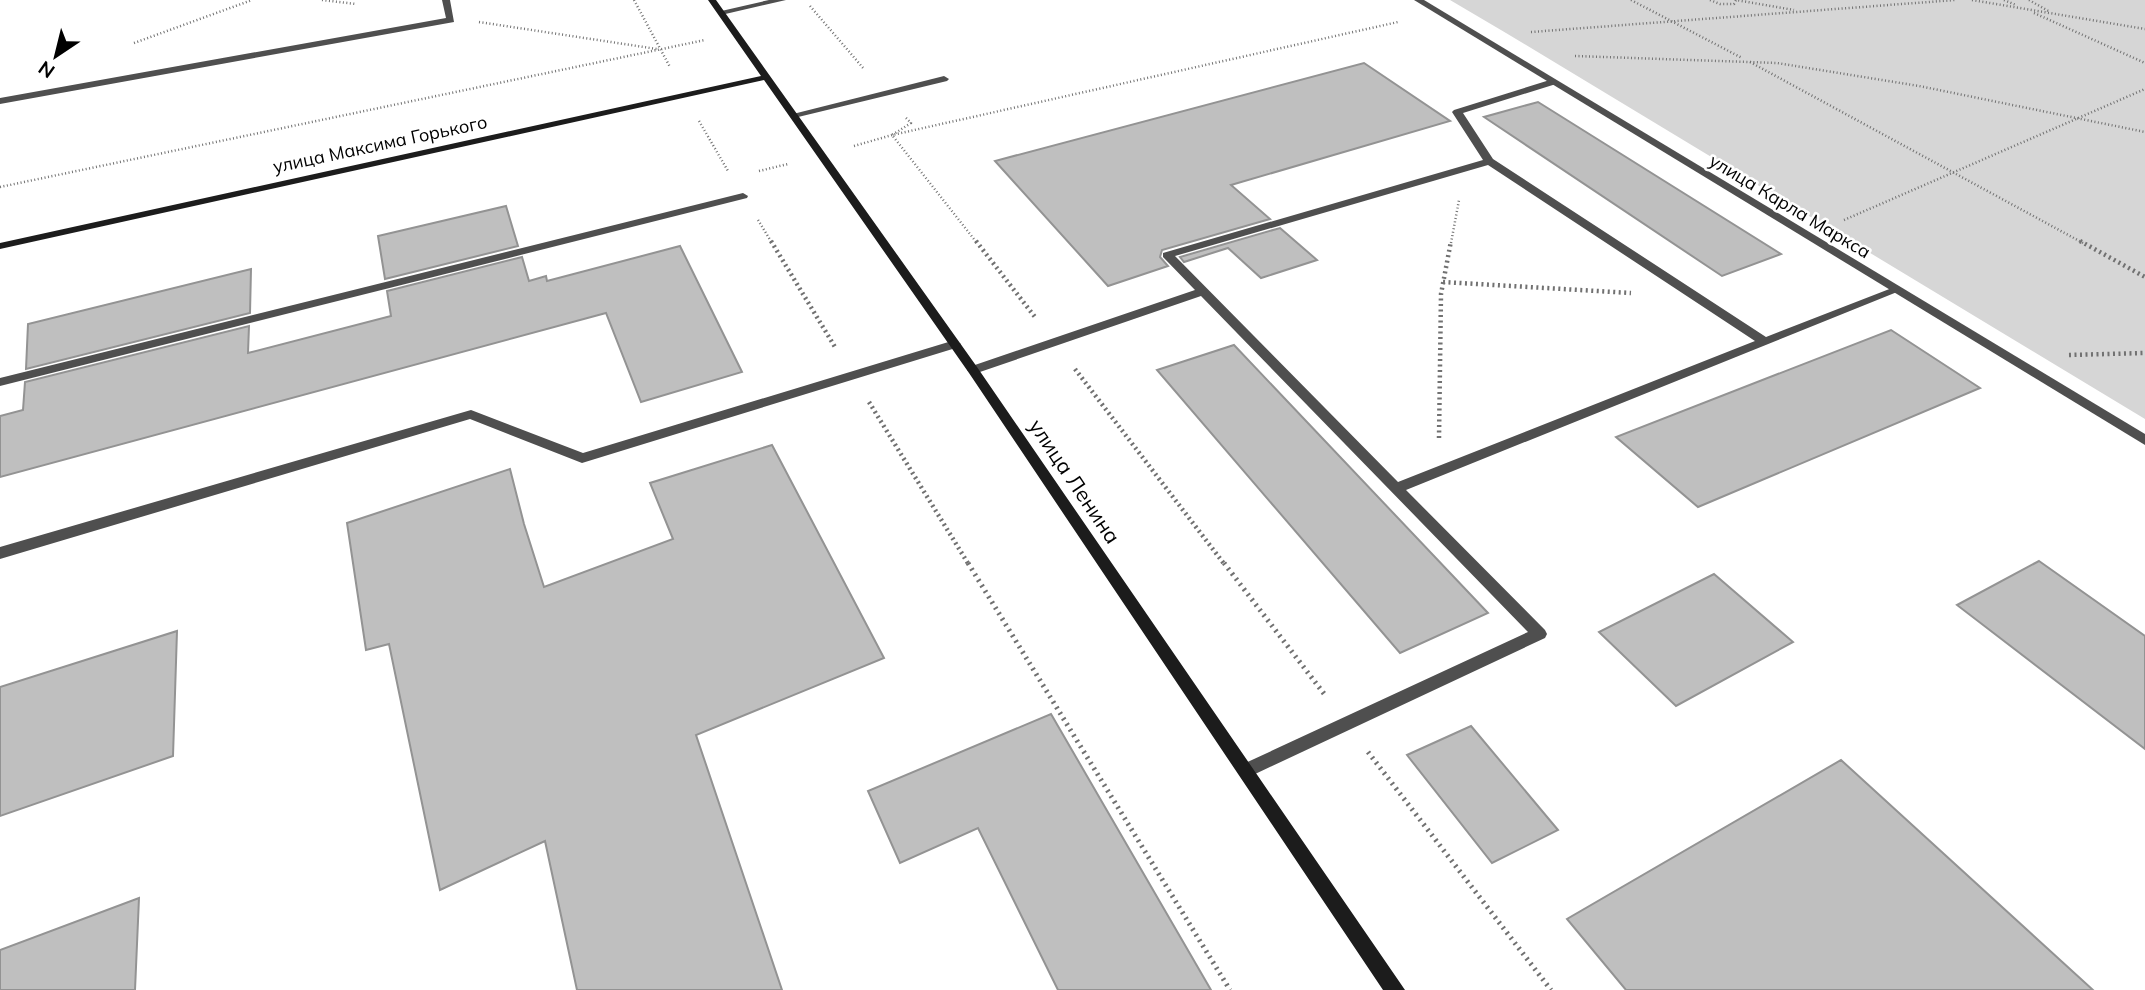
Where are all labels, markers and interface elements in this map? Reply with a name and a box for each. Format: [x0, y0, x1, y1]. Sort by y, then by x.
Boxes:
north arrow [21, 21, 91, 91]
text: N [33, 56, 59, 84]
street label: улица Максима Горького [271, 110, 489, 178]
street label: улица Карла Маркса [1705, 149, 1875, 263]
street label: улица Ленина [1024, 414, 1126, 548]

